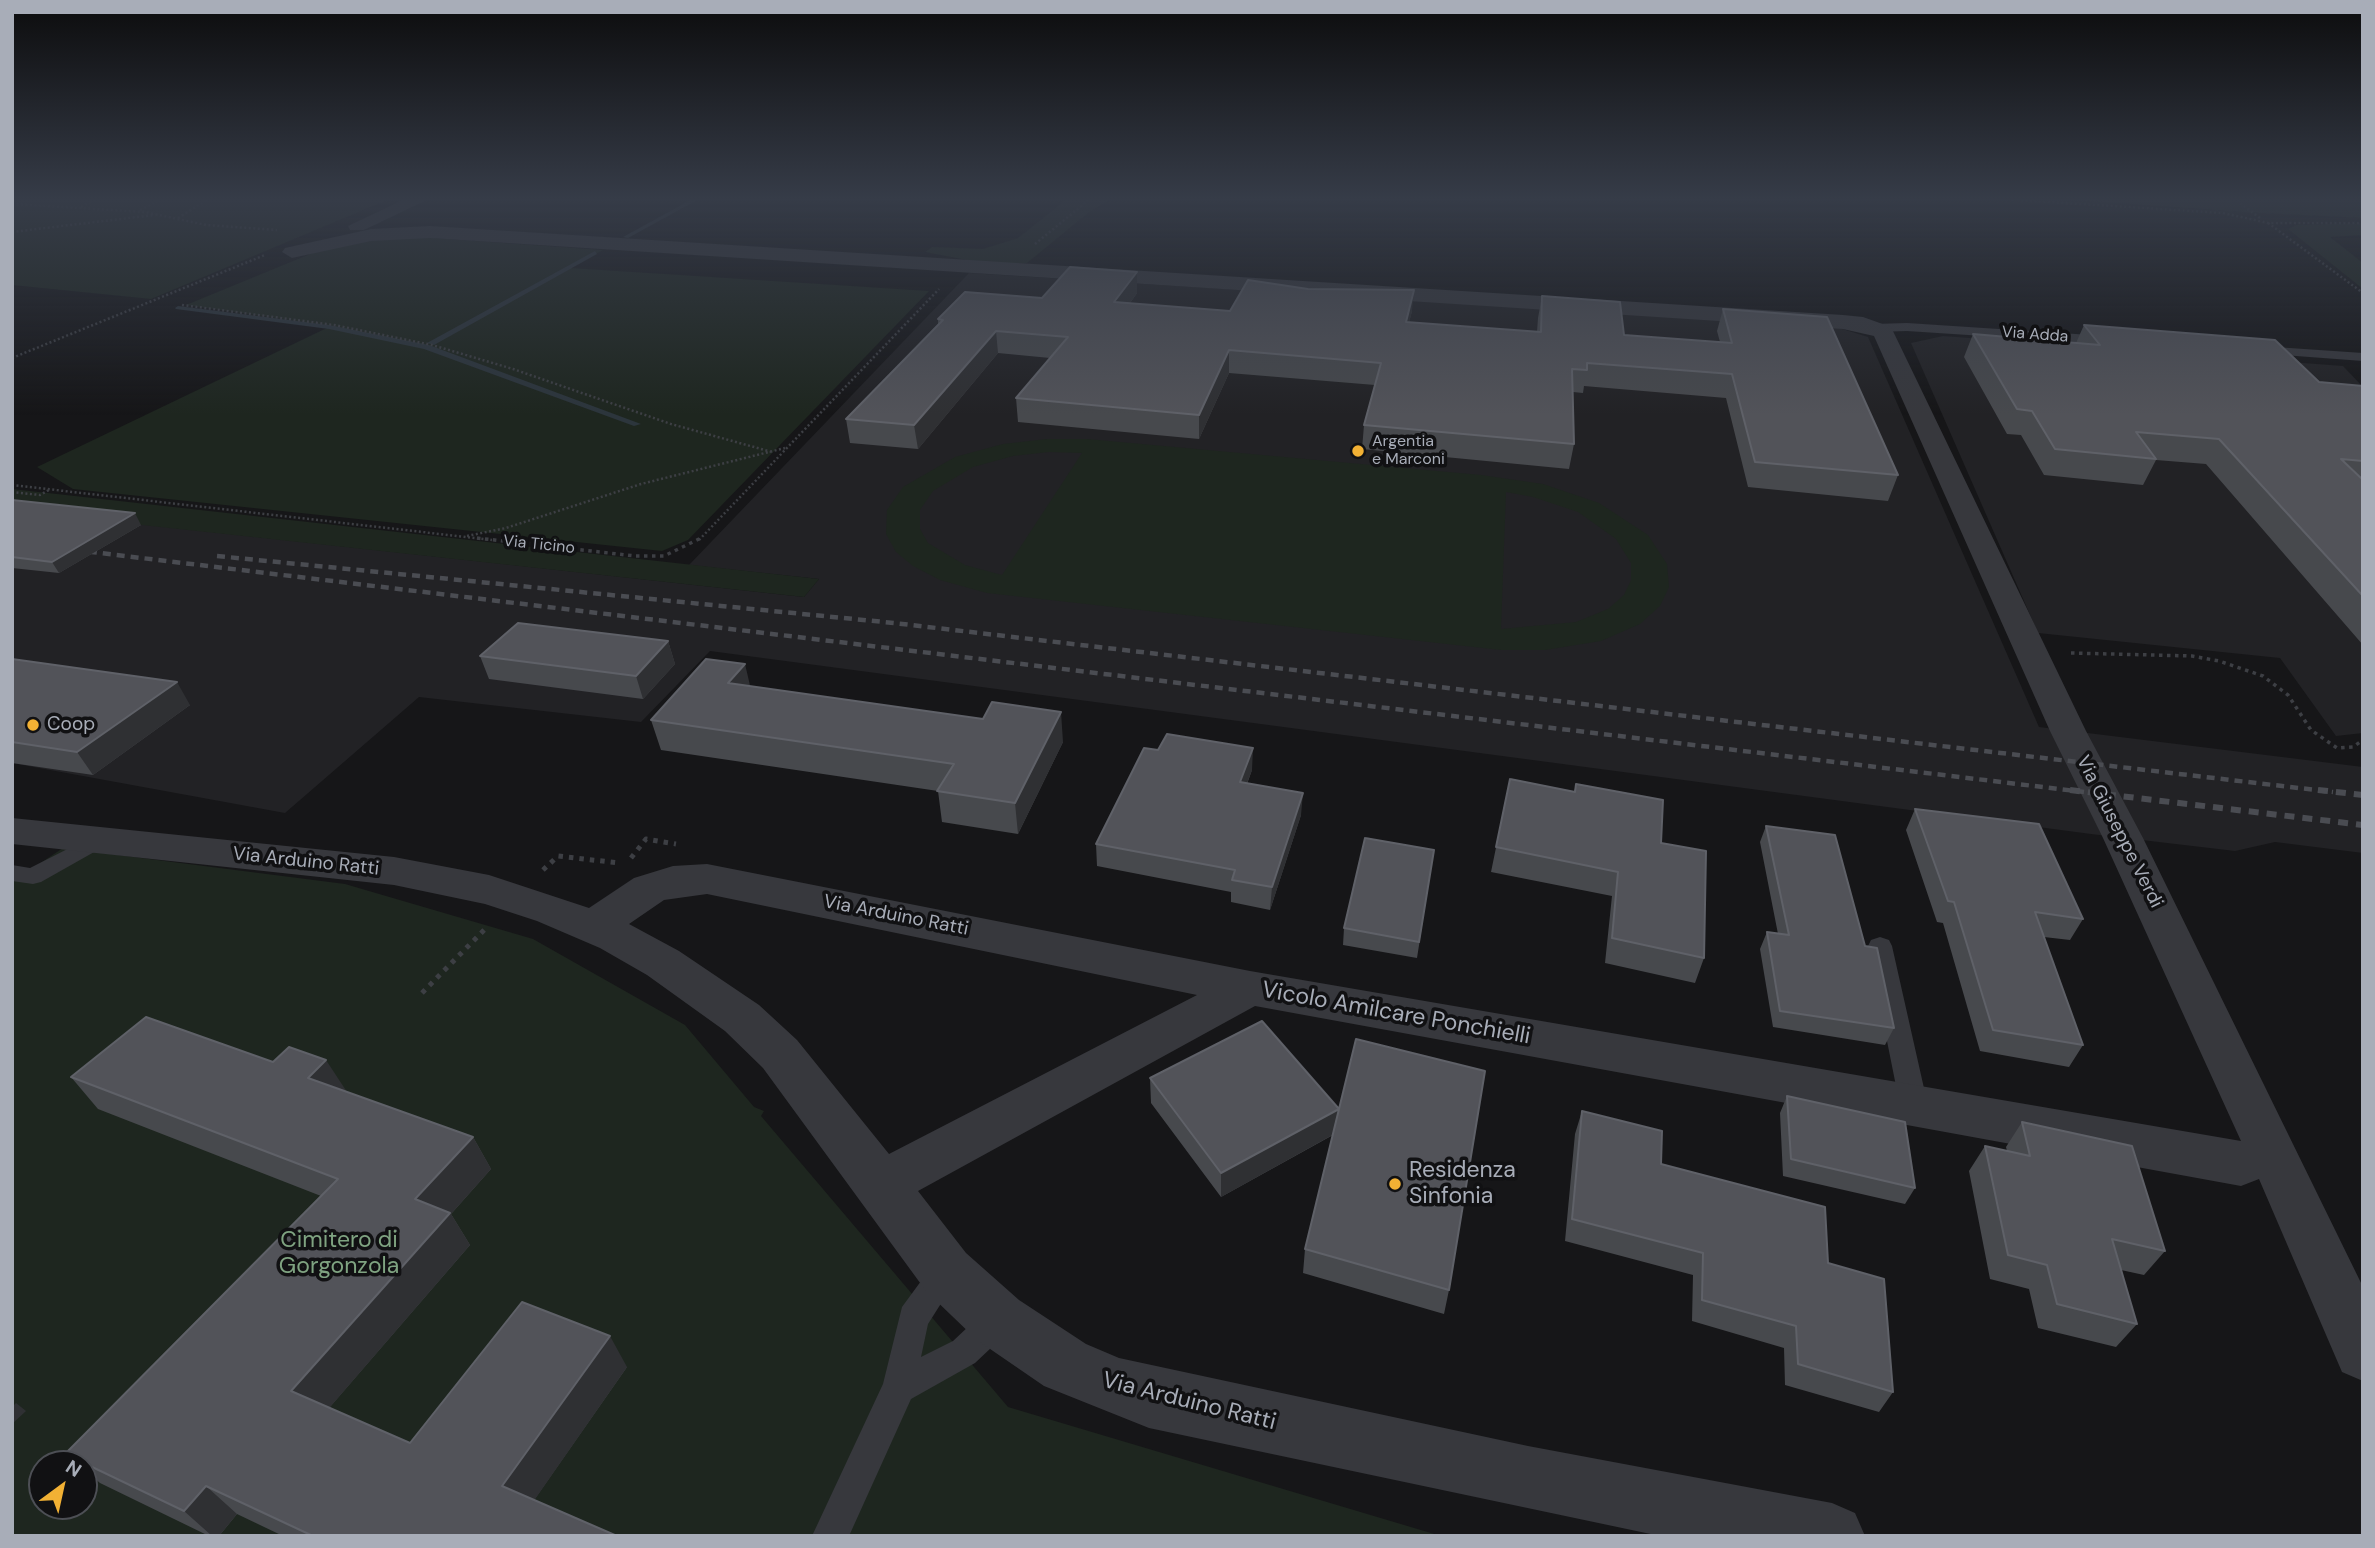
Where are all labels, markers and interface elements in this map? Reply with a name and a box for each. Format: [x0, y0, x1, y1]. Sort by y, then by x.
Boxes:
street label: Via Adda [2001, 323, 2069, 347]
place label: Argentia e Marconi [1372, 432, 1445, 470]
marker: Argentia e Marconi [1350, 443, 1366, 459]
street label: Via Ticino [502, 532, 576, 558]
place label: Coop [47, 714, 95, 736]
marker: Coop [25, 717, 41, 733]
street label: Via Giuseppe Verdi [2071, 752, 2167, 912]
street label: Via Arduino Ratti [232, 843, 380, 881]
street label: Via Arduino Ratti [822, 891, 970, 941]
street label: Vicolo Amilcare Ponchielli [1260, 977, 1532, 1051]
place label: Residenza Sinfonia [1409, 1157, 1516, 1211]
marker: Residenza Sinfonia [1387, 1176, 1403, 1192]
park label: Cimitero di Gorgonzola [279, 1227, 399, 1281]
street label: Via Arduino Ratti [1099, 1367, 1279, 1437]
north arrow [28, 1450, 98, 1520]
text: N [61, 1454, 86, 1483]

